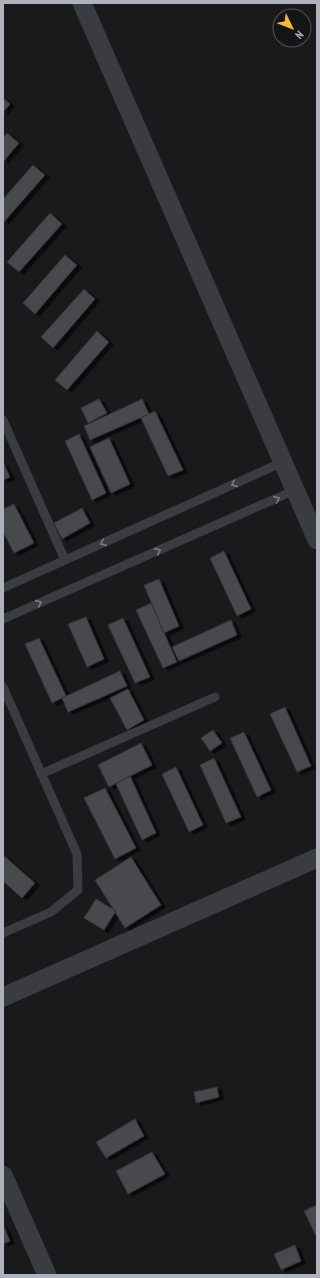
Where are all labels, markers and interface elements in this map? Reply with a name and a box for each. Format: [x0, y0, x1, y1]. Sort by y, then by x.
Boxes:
north arrow [272, 8, 312, 48]
text: N [292, 28, 306, 42]
one-way arrow [231, 479, 239, 487]
one-way arrow [273, 495, 280, 503]
one-way arrow [100, 538, 107, 546]
one-way arrow [153, 548, 161, 556]
one-way arrow [35, 600, 42, 608]

